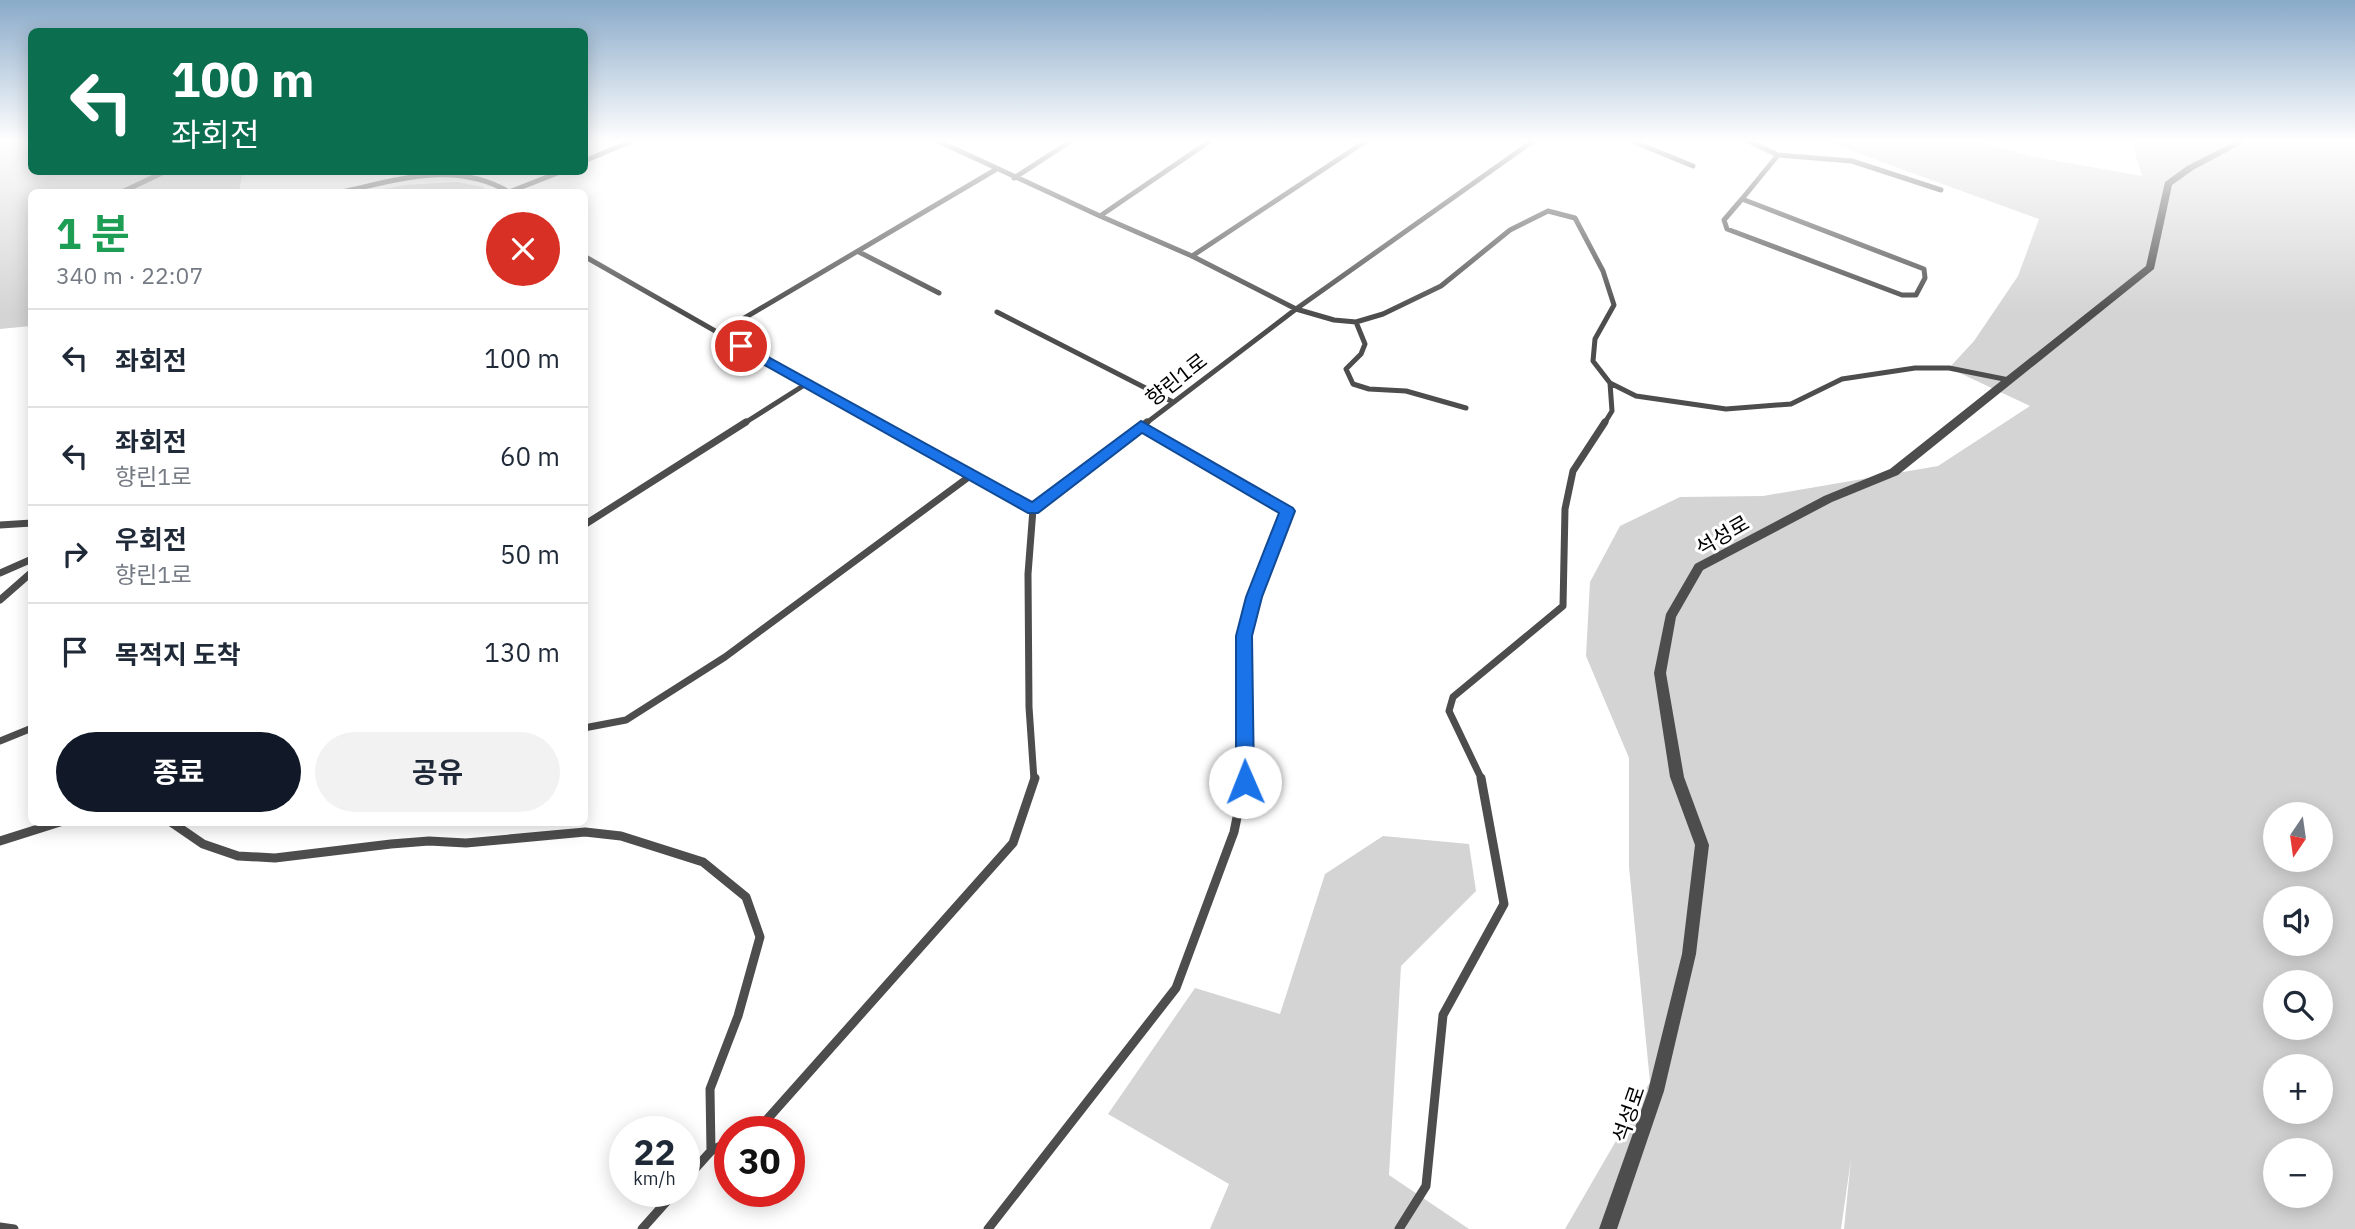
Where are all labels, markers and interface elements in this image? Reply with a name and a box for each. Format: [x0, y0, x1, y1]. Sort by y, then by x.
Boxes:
text: 100 m [171, 47, 315, 110]
icon: left [56, 56, 147, 147]
text: 좌회전 [171, 113, 259, 155]
text: 1 분 [56, 206, 130, 261]
button: close [486, 212, 560, 286]
text: 340 m · 22:07 [56, 260, 203, 290]
pin [711, 316, 771, 376]
icon: arrive [722, 327, 760, 365]
icon: left [56, 339, 94, 377]
text: 100 m [484, 341, 560, 375]
text: 좌회전 [115, 343, 187, 377]
street label: 향린1로 [1140, 346, 1212, 412]
text: 좌회전 [115, 424, 187, 458]
icon: left [56, 437, 94, 475]
text: 60 m [500, 439, 560, 473]
text: 향린1로 [115, 461, 192, 491]
street label: 석성로 [1690, 508, 1754, 562]
text: 우회전 [115, 522, 187, 556]
icon: right [56, 535, 94, 573]
text: 50 m [500, 537, 560, 571]
text: 향린1로 [115, 559, 192, 589]
icon: arrive [56, 633, 94, 671]
text: 130 m [484, 635, 560, 669]
text: 목적지 도착 [115, 637, 241, 671]
button: 종료 [56, 732, 301, 812]
button: 공유 [315, 732, 560, 812]
position arrow [1208, 745, 1282, 819]
north arrow [2263, 802, 2333, 872]
map controls [2263, 802, 2333, 1208]
button: sound [2263, 886, 2333, 956]
button: search [2263, 970, 2333, 1040]
button: + [2263, 1054, 2333, 1124]
street label: 석성로 [1605, 1082, 1651, 1146]
speed limit sign: 30 [714, 1116, 805, 1207]
text: 22 [633, 1129, 676, 1175]
button: − [2263, 1138, 2333, 1208]
text: km/h [633, 1167, 676, 1190]

